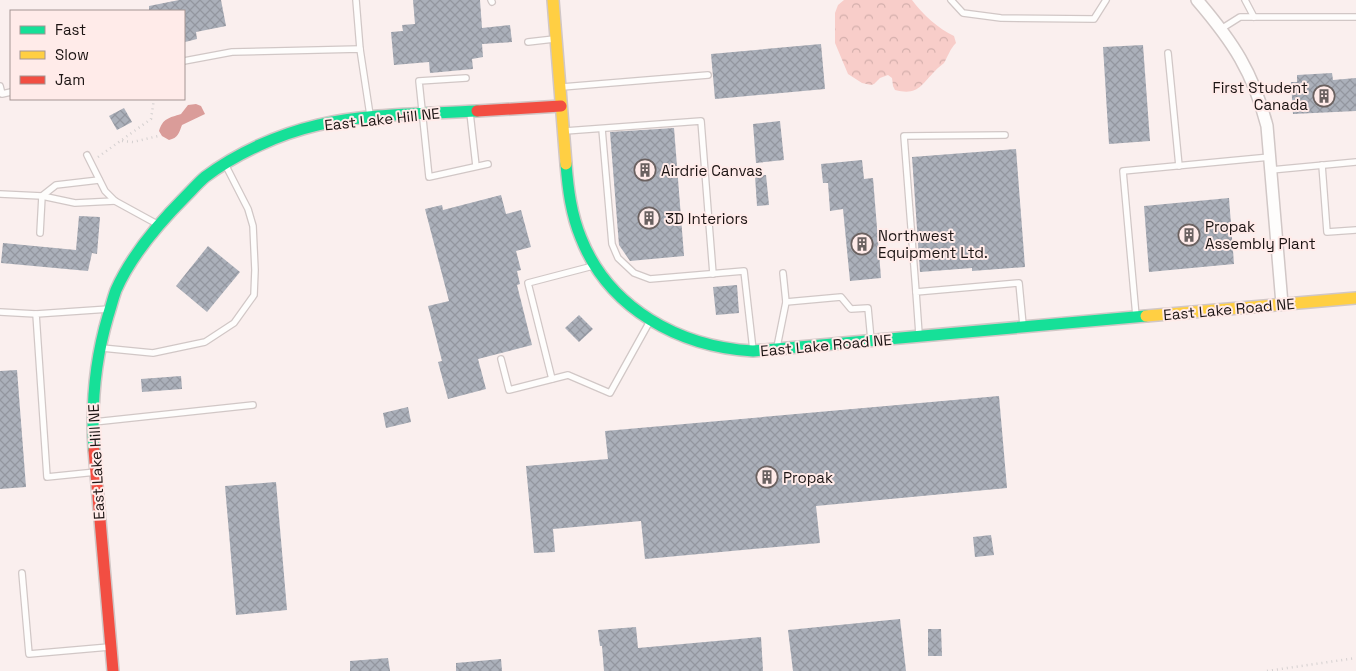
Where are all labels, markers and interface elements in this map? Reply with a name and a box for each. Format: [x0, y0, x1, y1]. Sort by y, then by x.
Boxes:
legend [10, 10, 185, 100]
text: Fast [55, 20, 86, 39]
text: Slow [55, 45, 89, 64]
text: Jam [55, 70, 85, 89]
place label: First Student Canada [1213, 78, 1308, 114]
building icon: First Student Canada [1312, 84, 1336, 108]
street label: East Lake Hill NE [323, 103, 441, 135]
building icon: Airdrie Canvas [633, 158, 657, 182]
place label: Airdrie Canvas [661, 161, 763, 180]
building icon: 3D Interiors [637, 206, 661, 230]
place label: 3D Interiors [665, 209, 748, 228]
place label: Propak Assembly Plant [1205, 217, 1316, 253]
building icon: Propak Assembly Plant [1177, 223, 1201, 247]
place label: Northwest Equipment Ltd. [878, 226, 988, 262]
building icon: Northwest Equipment Ltd. [850, 232, 874, 256]
street label: East Lake Road NE [1163, 294, 1295, 324]
street label: East Lake Road NE [760, 330, 892, 360]
street label: East Lake Hill NE [83, 404, 109, 520]
building icon: Propak [755, 465, 779, 489]
place label: Propak [783, 468, 833, 487]

